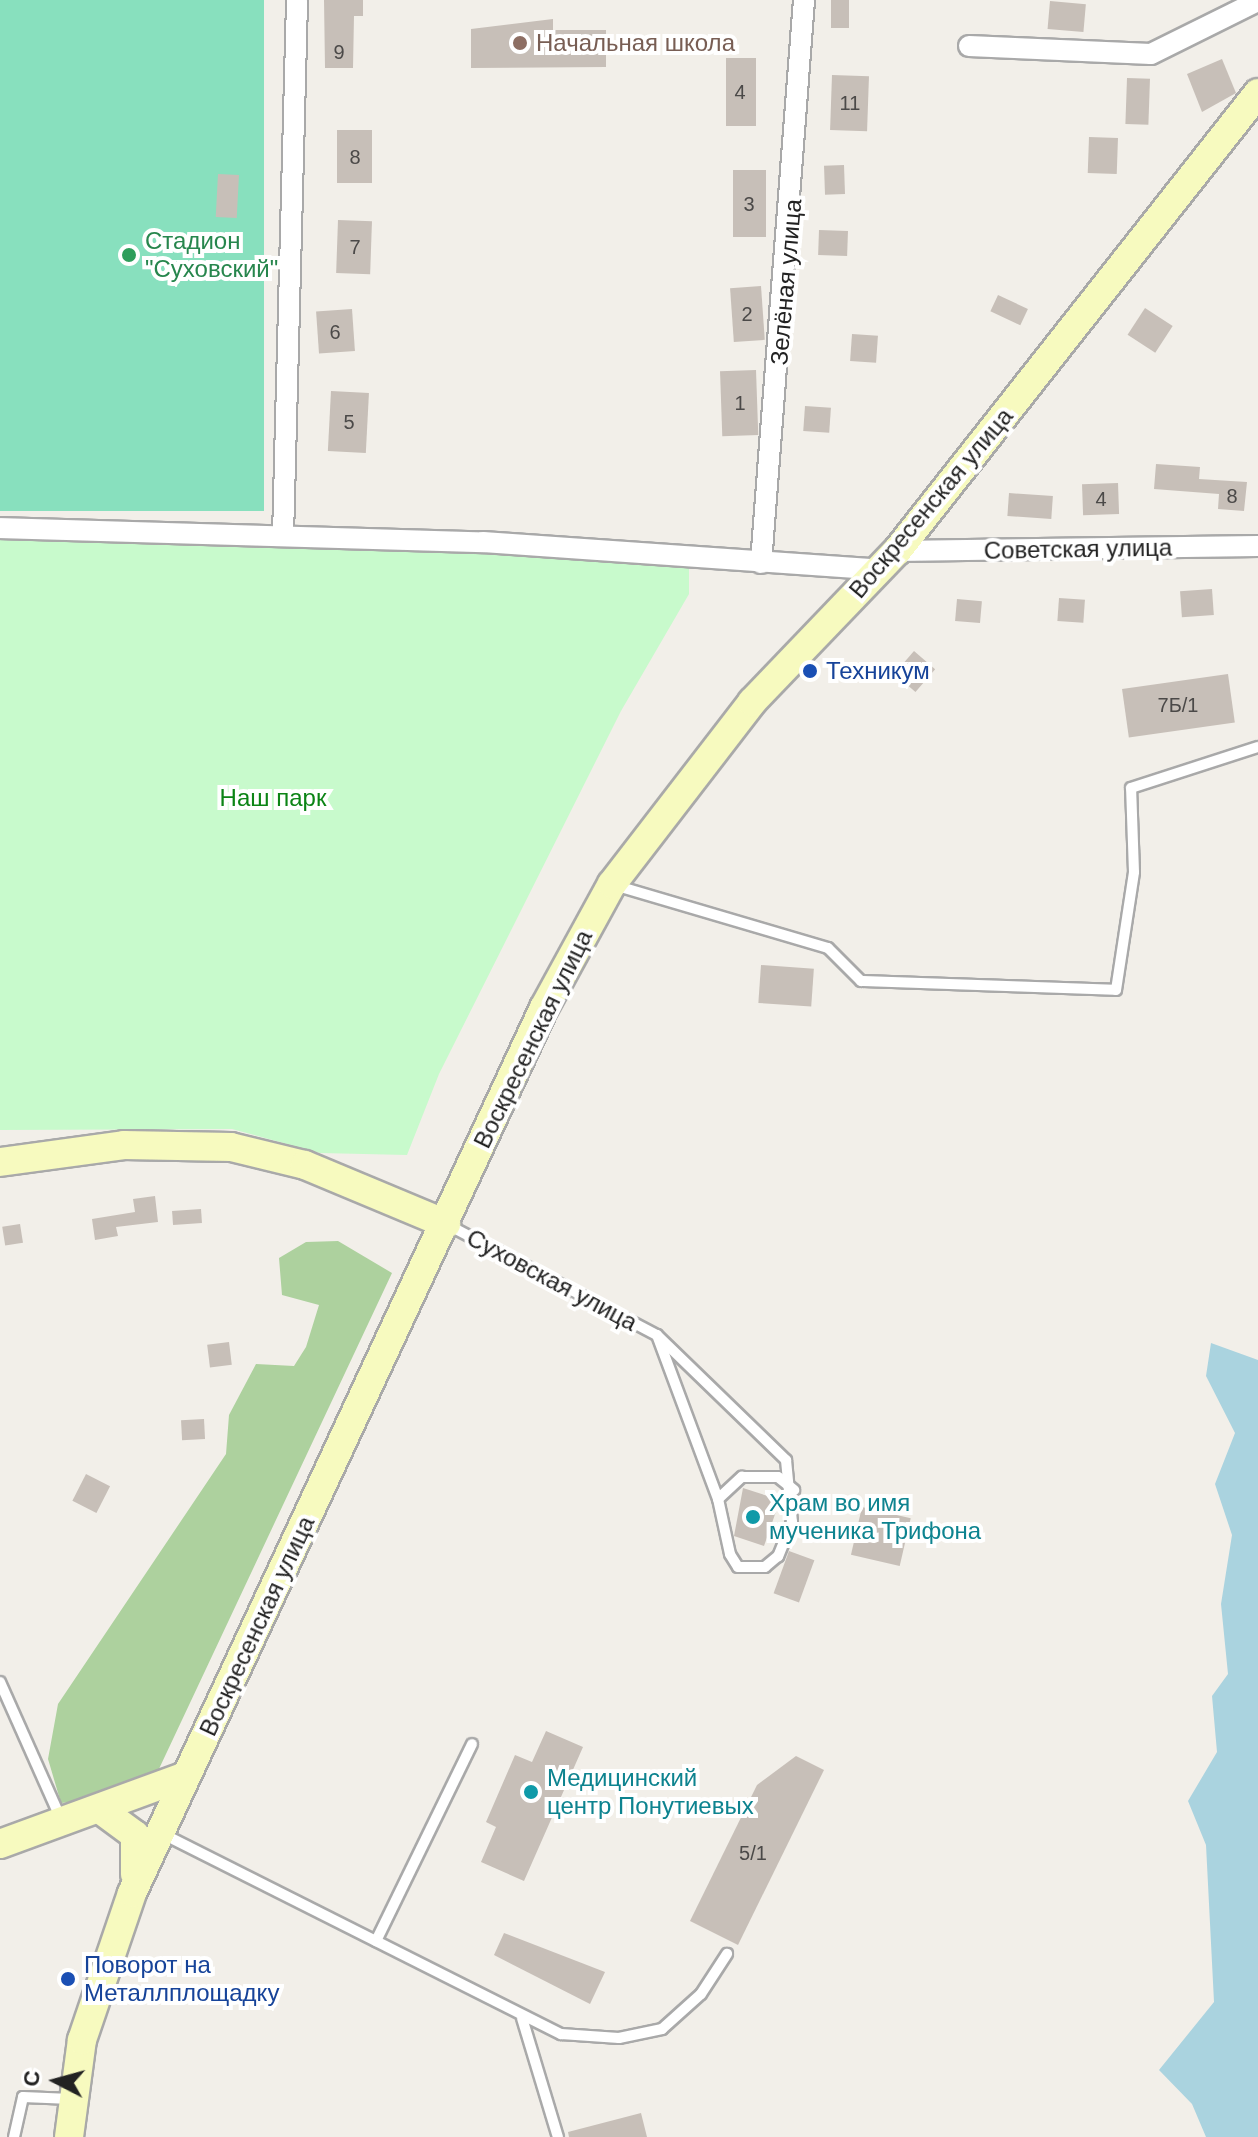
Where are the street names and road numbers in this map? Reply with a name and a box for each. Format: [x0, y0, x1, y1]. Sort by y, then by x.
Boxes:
street label: Зелёная улица [764, 198, 808, 366]
street label: Воскресенская улица [843, 402, 1019, 604]
street label: Советская улица [984, 533, 1172, 565]
street label: Воскресенская улица [468, 925, 598, 1153]
street label: Суховская улица [462, 1223, 642, 1337]
street label: Воскресенская улица [193, 1512, 321, 1740]

